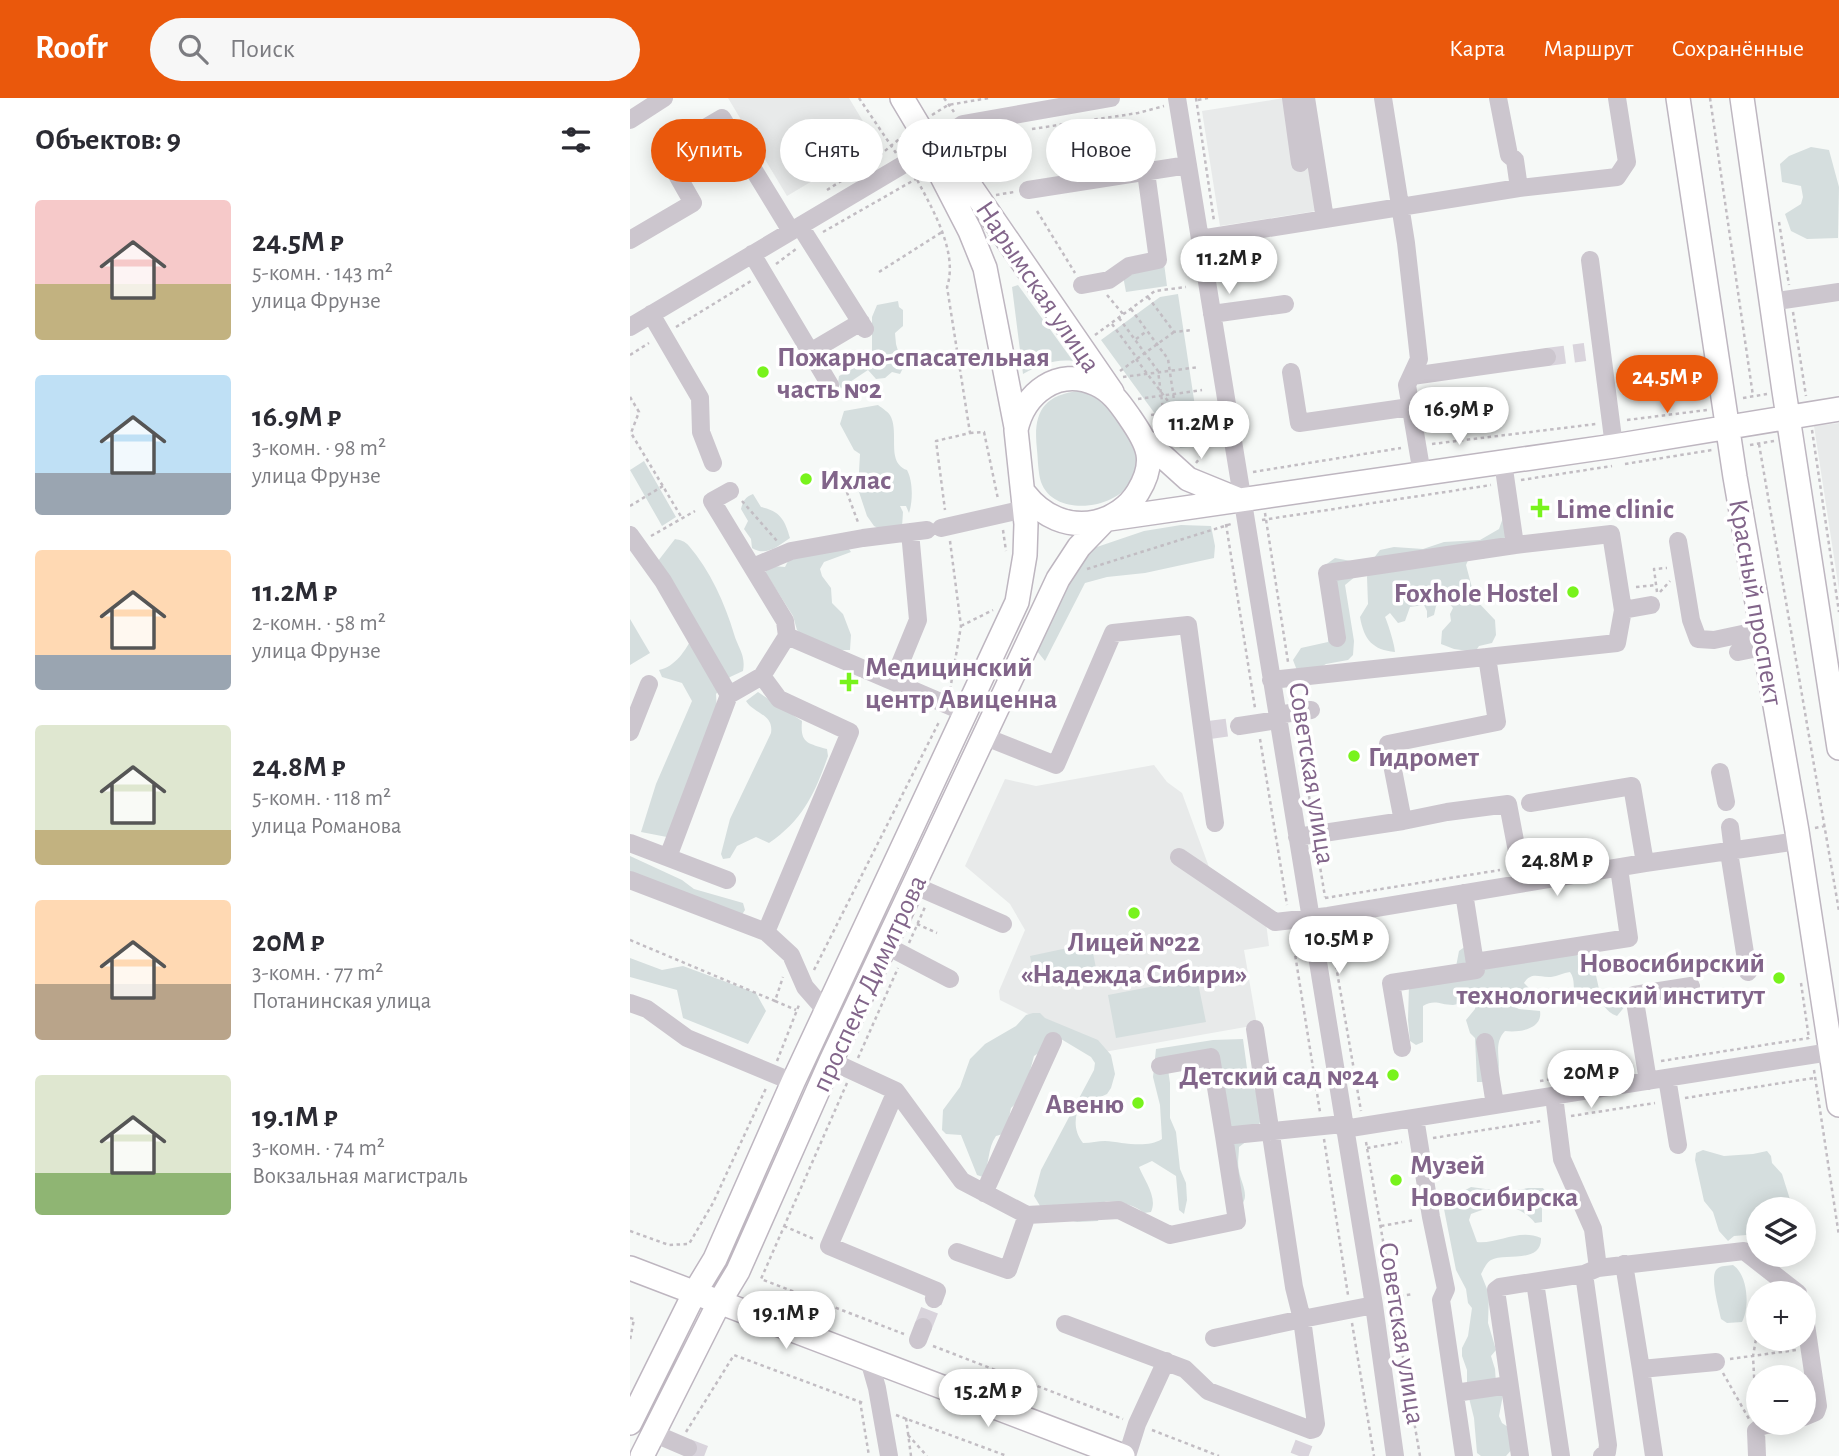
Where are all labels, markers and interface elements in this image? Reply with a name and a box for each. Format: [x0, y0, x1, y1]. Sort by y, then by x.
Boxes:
search box [150, 18, 640, 81]
icon: search [174, 30, 212, 68]
text: Roofr [35, 32, 108, 65]
text: Поиск [230, 36, 295, 62]
text: Карта [1449, 37, 1505, 61]
text: Маршрут [1543, 37, 1633, 61]
text: Сохранённые [1671, 37, 1804, 61]
chip: Купить [651, 119, 766, 182]
chip: Снять [780, 119, 883, 182]
chip: Фильтры [897, 119, 1032, 182]
chip: Новое [1046, 119, 1156, 182]
icon: filters [557, 121, 595, 159]
text: Объектов: 9 [35, 125, 181, 155]
street label: Нарымская улица [970, 196, 1105, 378]
text: 24.5M ₽ [252, 227, 344, 257]
icon: home [91, 228, 175, 312]
pin: 11.2M ₽ [1164, 236, 1294, 296]
text: 11.2M ₽ [1196, 247, 1262, 270]
text: 5-комн. · 143 m² [252, 262, 393, 285]
text: улица Фрунзе [252, 290, 381, 313]
place label: Пожарно-спасательная часть №2 [777, 344, 1050, 404]
pin: 24.5M ₽ [1602, 356, 1732, 415]
marker: Пожарно-спасательная часть №2 [755, 364, 771, 380]
text: 24.5M ₽ [1632, 366, 1702, 389]
pin: 16.9M ₽ [1394, 388, 1524, 447]
text: 16.9M ₽ [1425, 398, 1493, 421]
text: 16.9M ₽ [252, 402, 341, 432]
pin: 11.2M ₽ [1136, 402, 1266, 461]
icon: home [91, 403, 175, 487]
text: 11.2M ₽ [1168, 412, 1234, 435]
text: 3-комн. · 98 m² [252, 437, 386, 460]
text: улица Фрунзе [252, 465, 381, 488]
place label: Ихлас [820, 467, 891, 495]
marker: Ихлас [798, 471, 814, 487]
place label: Lime clinic [1556, 496, 1674, 524]
street label: Красный проспект [1723, 497, 1787, 709]
marker: Lime clinic [1530, 498, 1550, 518]
text: 11.2M ₽ [252, 577, 337, 607]
icon: home [91, 578, 175, 662]
place label: Foxhole Hostel [1394, 580, 1559, 608]
marker: Foxhole Hostel [1565, 584, 1581, 600]
text: 2-комн. · 58 m² [252, 612, 386, 635]
text: улица Фрунзе [252, 640, 381, 663]
place label: Медицинский центр Авиценна [865, 654, 1057, 714]
marker: Медицинский центр Авиценна [839, 672, 859, 692]
street label: Советская улица [1283, 680, 1339, 867]
place label: Гидромет [1368, 744, 1480, 772]
marker: Гидромет [1346, 748, 1362, 764]
text: 24.8M ₽ [252, 752, 345, 782]
icon: home [91, 753, 175, 837]
text: 5-комн. · 118 m² [252, 787, 391, 810]
text: улица Романова [252, 815, 402, 838]
pin: 24.8M ₽ [1492, 838, 1622, 898]
text: 24.8M ₽ [1521, 849, 1593, 872]
street label: проспект Димитрова [807, 871, 932, 1097]
marker: Лицей №22 «Надежда Сибири» [1126, 905, 1142, 921]
pin: 10.5M ₽ [1274, 916, 1404, 976]
text: 20M ₽ [252, 927, 324, 957]
text: 10.5M ₽ [1305, 927, 1373, 950]
icon: home [91, 928, 175, 1012]
place label: Лицей №22 «Надежда Сибири» [1020, 929, 1248, 989]
place label: Новосибирский технологический институт [1456, 950, 1766, 1010]
text: 3-комн. · 77 m² [252, 962, 383, 985]
marker: Новосибирский технологический институт [1771, 970, 1787, 986]
text: Потанинская улица [252, 990, 431, 1013]
pin: 20M ₽ [1542, 1051, 1640, 1110]
text: 20M ₽ [1563, 1061, 1619, 1084]
place label: Детский сад №24 [1179, 1063, 1379, 1091]
marker: Детский сад №24 [1385, 1067, 1401, 1083]
place label: Авеню [1045, 1091, 1124, 1119]
marker: Авеню [1130, 1095, 1146, 1111]
text: 19.1M ₽ [252, 1102, 337, 1132]
icon: home [91, 1103, 175, 1187]
text: 3-комн. · 74 m² [252, 1137, 385, 1160]
place label: Музей Новосибирска [1410, 1152, 1578, 1212]
text: Вокзальная магистраль [252, 1165, 468, 1188]
marker: Музей Новосибирска [1388, 1172, 1404, 1188]
map controls [1746, 1197, 1816, 1435]
button: layers [1746, 1197, 1816, 1267]
street label: Советская улица [1373, 1240, 1429, 1427]
button: + [1746, 1281, 1816, 1351]
pin: 19.1M ₽ [721, 1292, 851, 1351]
text: 19.1M ₽ [753, 1302, 819, 1325]
button: − [1746, 1365, 1816, 1435]
pin: 15.2M ₽ [923, 1370, 1053, 1429]
text: 15.2M ₽ [955, 1380, 1021, 1403]

